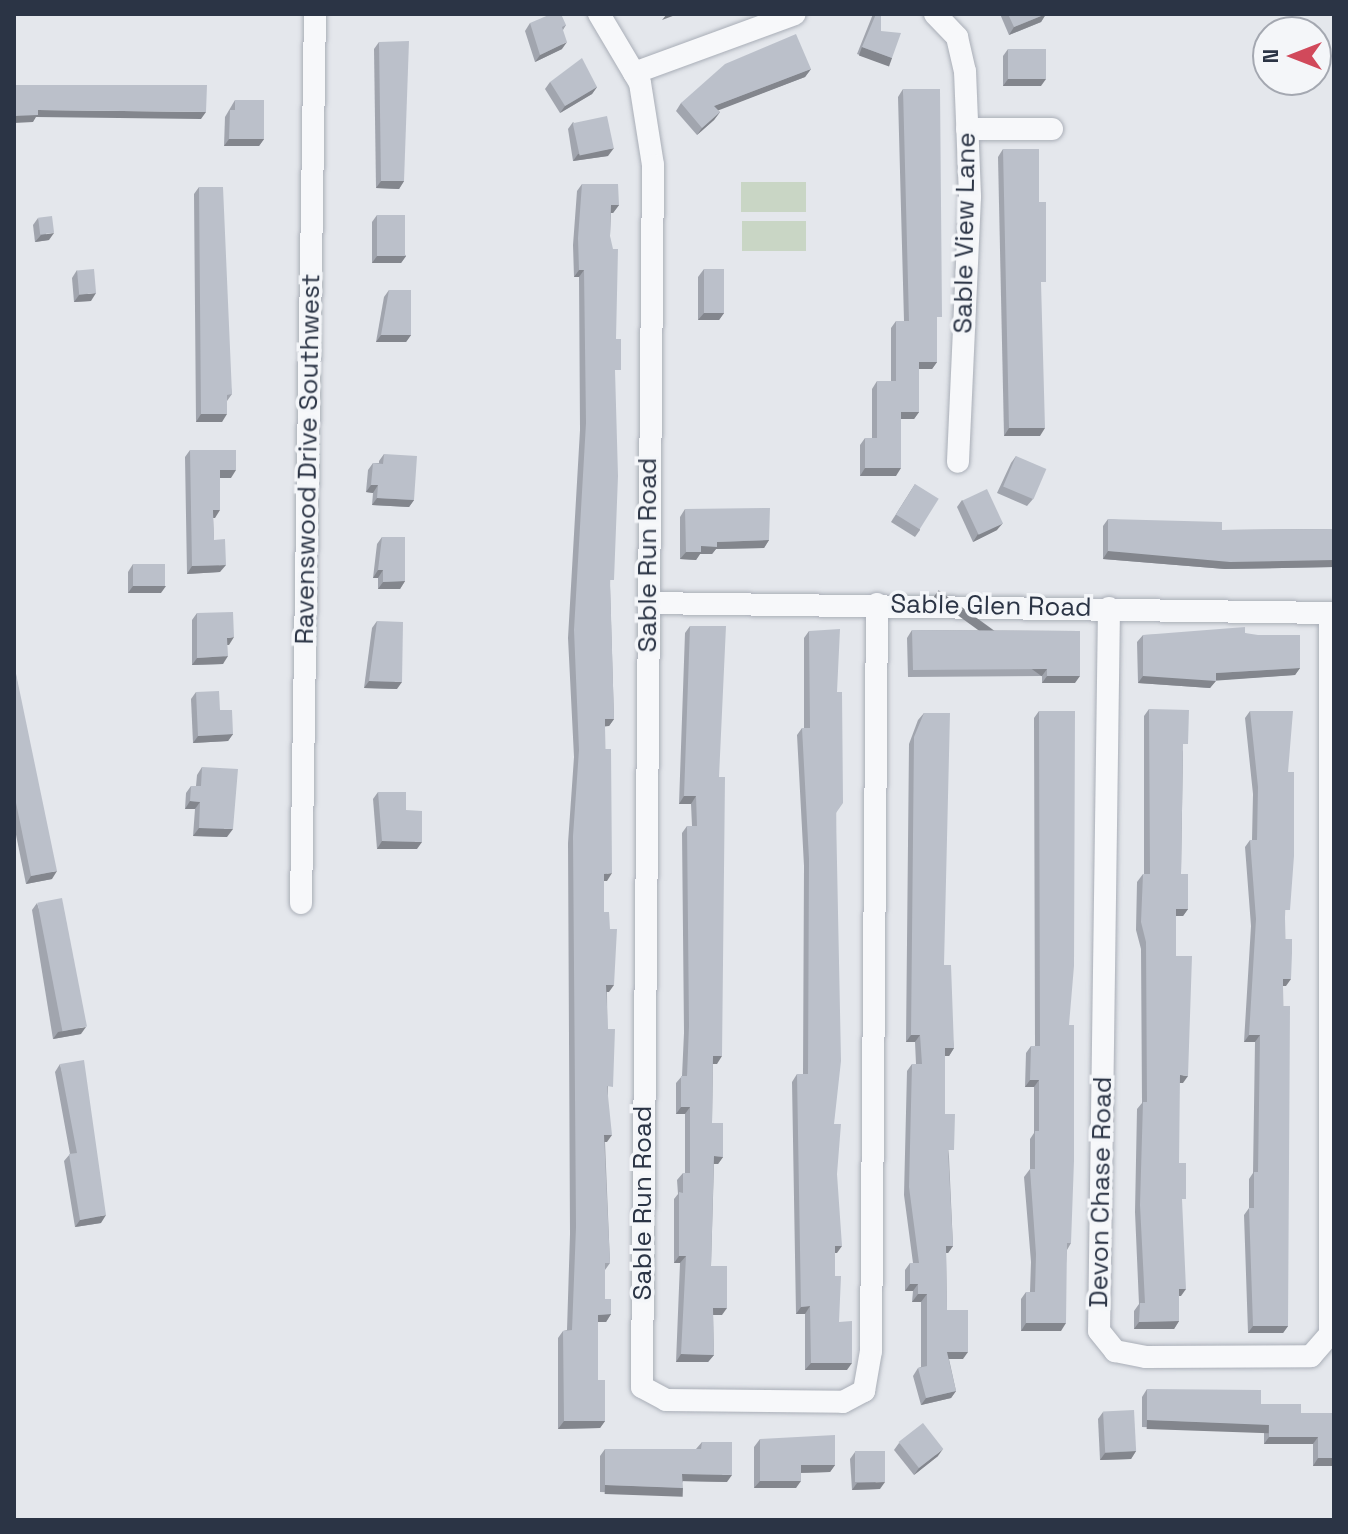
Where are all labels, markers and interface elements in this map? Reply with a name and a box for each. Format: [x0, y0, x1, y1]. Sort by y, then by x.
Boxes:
north arrow [1252, 16, 1332, 96]
text: N [1256, 49, 1284, 63]
street label: Sable View Lane [948, 132, 982, 334]
street label: Ravenswood Drive Southwest [289, 273, 327, 645]
street label: Sable Run Road [632, 458, 664, 652]
street label: Sable Glen Road [890, 589, 1092, 623]
street label: Devon Chase Road [1083, 1076, 1119, 1308]
street label: Sable Run Road [627, 1106, 659, 1300]

